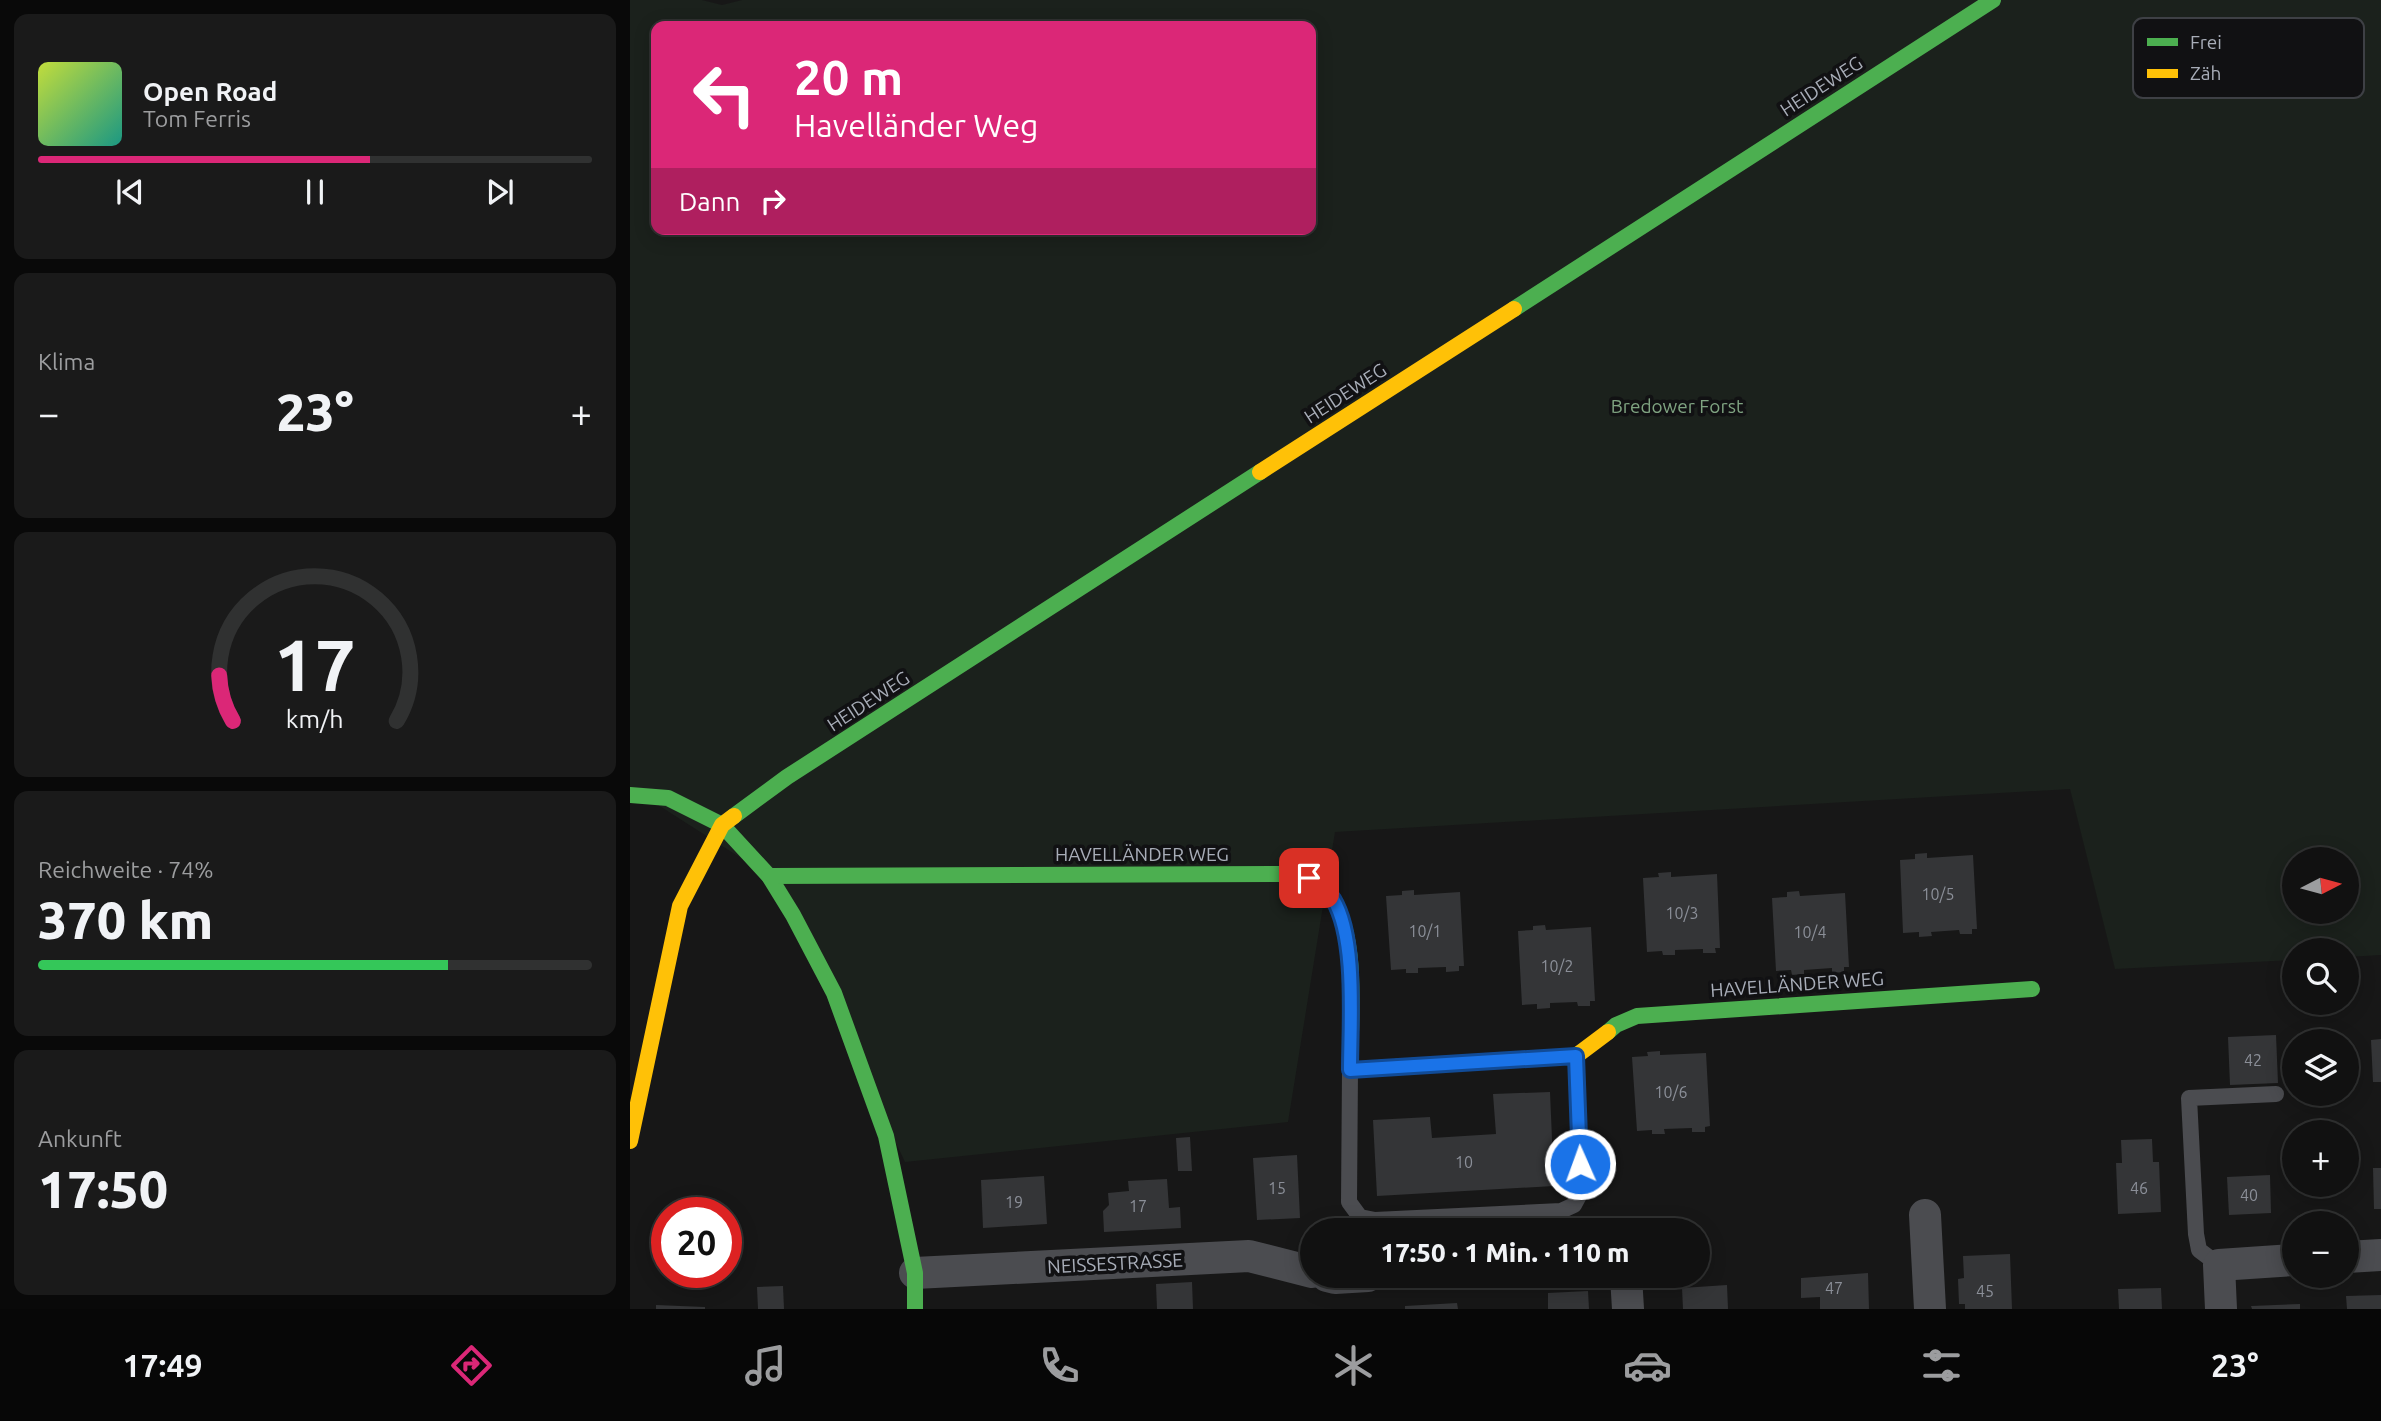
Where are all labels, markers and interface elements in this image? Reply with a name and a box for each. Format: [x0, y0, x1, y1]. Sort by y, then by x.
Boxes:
legend [2133, 18, 2364, 98]
text: Frei [2190, 31, 2222, 53]
icon: left [679, 49, 770, 140]
text: 20 m [794, 49, 903, 104]
street label: HEIDEWEG [1776, 51, 1866, 121]
text: Zäh [2190, 62, 2221, 84]
text: Open Road [143, 77, 277, 106]
text: Tom Ferris [143, 106, 251, 131]
text: Havelländer Weg [794, 107, 1039, 143]
icon: previous [111, 173, 149, 211]
icon: pause [296, 173, 334, 211]
icon: next [481, 173, 519, 211]
icon: right [754, 182, 792, 220]
text: Dann [679, 187, 740, 216]
text: Klima [38, 349, 95, 374]
street label: HEIDEWEG [1300, 358, 1390, 428]
text: 23° [276, 383, 354, 441]
text: − [38, 392, 59, 434]
text: + [571, 392, 592, 434]
park label: Bredower Forst [1611, 395, 1744, 417]
text: 17 [274, 623, 356, 705]
street label: HEIDEWEG [823, 666, 913, 736]
text: km/h [286, 704, 344, 732]
street label: HAVELLÄNDER WEG [1055, 843, 1229, 865]
north arrow [2282, 847, 2359, 924]
map controls [2282, 847, 2359, 1288]
pin [1279, 848, 1339, 908]
text: Reichweite · 74% [38, 857, 214, 882]
icon: arrive [1290, 859, 1328, 897]
house number: 10/5 [1922, 885, 1954, 903]
text: 370 km [38, 891, 213, 949]
house number: 10/3 [1666, 904, 1698, 922]
house number: 10/1 [1409, 922, 1441, 940]
house number: 10/4 [1794, 923, 1826, 941]
button: search [2282, 938, 2359, 1015]
house number: 10/2 [1541, 957, 1573, 975]
street label: HAVELLÄNDER WEG [1709, 967, 1885, 1001]
button: layers [2282, 1029, 2359, 1106]
house number: 42 [2244, 1051, 2262, 1069]
house number: 10/6 [1655, 1083, 1687, 1101]
button: + [2282, 1120, 2359, 1197]
text: Ankunft [38, 1126, 122, 1151]
position arrow [1543, 1127, 1617, 1201]
house number: 10 [1455, 1153, 1473, 1171]
text: 17:50 [38, 1160, 168, 1218]
house number: 15 [1268, 1179, 1286, 1197]
house number: 46 [2130, 1179, 2148, 1197]
house number: 40 [2240, 1186, 2258, 1204]
house number: 19 [1005, 1193, 1023, 1211]
speed limit sign: 20 [651, 1197, 742, 1288]
house number: 17 [1129, 1197, 1147, 1215]
button: − [2282, 1211, 2359, 1288]
text: 17:50 · 1 Min. · 110 m [1381, 1238, 1629, 1267]
street label: NEISSESTRASSE [1047, 1248, 1183, 1278]
house number: 47 [1825, 1279, 1843, 1297]
house number: 45 [1976, 1282, 1994, 1300]
icon: directions [447, 1341, 496, 1390]
icon: music [741, 1341, 790, 1390]
icon: phone [1035, 1341, 1084, 1390]
icon: climate [1329, 1341, 1378, 1390]
icon: car [1623, 1341, 1672, 1390]
icon: filters [1917, 1341, 1966, 1390]
text: 17:49 [122, 1347, 203, 1383]
text: 23° [2211, 1347, 2259, 1383]

